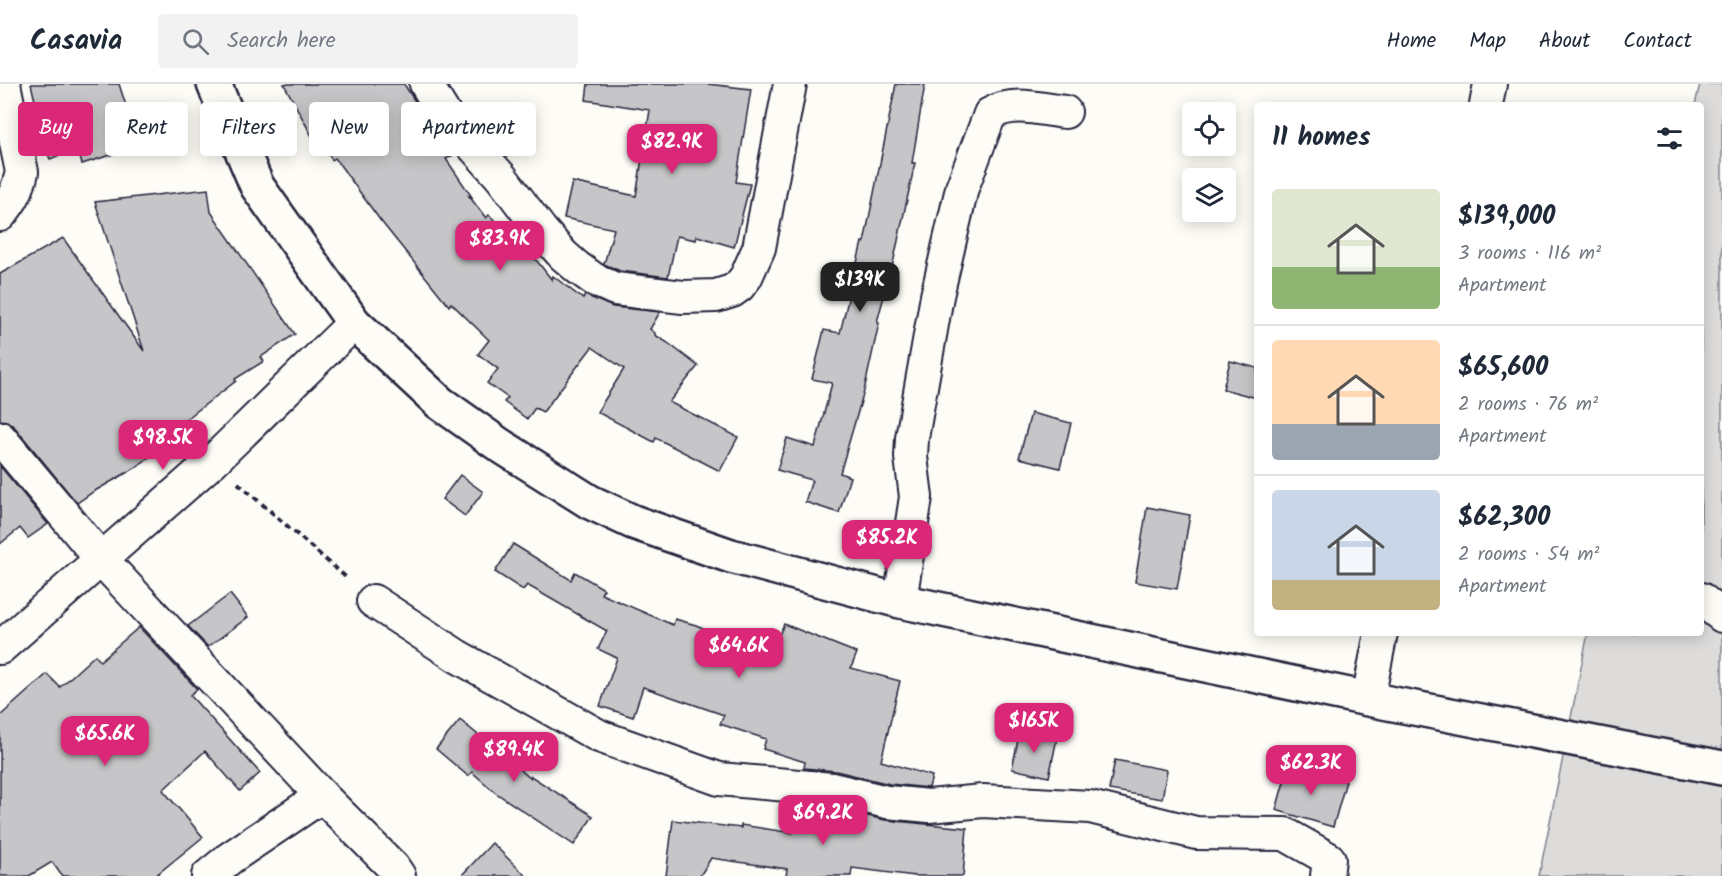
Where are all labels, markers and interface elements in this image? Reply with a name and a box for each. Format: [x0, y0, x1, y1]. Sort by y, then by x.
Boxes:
search box [158, 14, 578, 68]
text: Casavia [30, 19, 122, 64]
text: Search here [227, 24, 336, 59]
icon: search [179, 25, 212, 58]
text: Home [1387, 25, 1436, 58]
text: Map [1469, 25, 1506, 58]
text: About [1539, 25, 1590, 58]
text: Contact [1623, 25, 1692, 58]
chip: Buy [18, 102, 93, 156]
chip: Rent [105, 102, 188, 156]
chip: Filters [200, 102, 297, 156]
chip: New [309, 102, 389, 156]
chip: Apartment [401, 102, 536, 156]
map controls [1182, 102, 1236, 222]
button: locate [1182, 102, 1236, 156]
text: 11 homes [1272, 117, 1370, 159]
icon: filters [1653, 122, 1686, 155]
pin: $82.9K [623, 124, 721, 175]
text: $82.9K [641, 127, 703, 159]
button: layers [1182, 168, 1236, 222]
text: $139,000 [1458, 196, 1555, 238]
icon: home [1320, 213, 1392, 285]
pin: $83.9K [451, 221, 549, 272]
text: $83.9K [469, 224, 531, 256]
text: 3 rooms · 116 m² [1458, 238, 1601, 270]
pin: $139K [818, 262, 902, 313]
text: $139K [835, 265, 885, 297]
text: Apartment [1458, 270, 1547, 302]
text: $65,600 [1458, 347, 1548, 389]
icon: home [1320, 364, 1392, 436]
text: 2 rooms · 76 m² [1458, 389, 1598, 421]
pin: $98.5K [114, 420, 212, 471]
text: Apartment [1458, 421, 1547, 453]
text: $98.5K [133, 423, 193, 455]
text: $62,300 [1458, 497, 1550, 539]
icon: home [1320, 514, 1392, 586]
pin: $85.2K [838, 520, 936, 571]
text: $85.2K [856, 523, 918, 555]
text: 2 rooms · 54 m² [1458, 539, 1599, 571]
text: Apartment [1458, 571, 1547, 603]
pin: $64.6K [690, 628, 788, 679]
text: $64.6K [708, 631, 770, 663]
pin: $165K [992, 703, 1076, 754]
text: $165K [1009, 706, 1059, 738]
pin: $65.6K [56, 716, 154, 767]
text: $65.6K [75, 719, 135, 751]
pin: $89.4K [465, 732, 563, 783]
text: $89.4K [483, 735, 545, 767]
pin: $62.3K [1262, 745, 1360, 796]
text: $62.3K [1280, 748, 1342, 780]
pin: $69.2K [774, 795, 872, 846]
text: $69.2K [792, 798, 854, 830]

